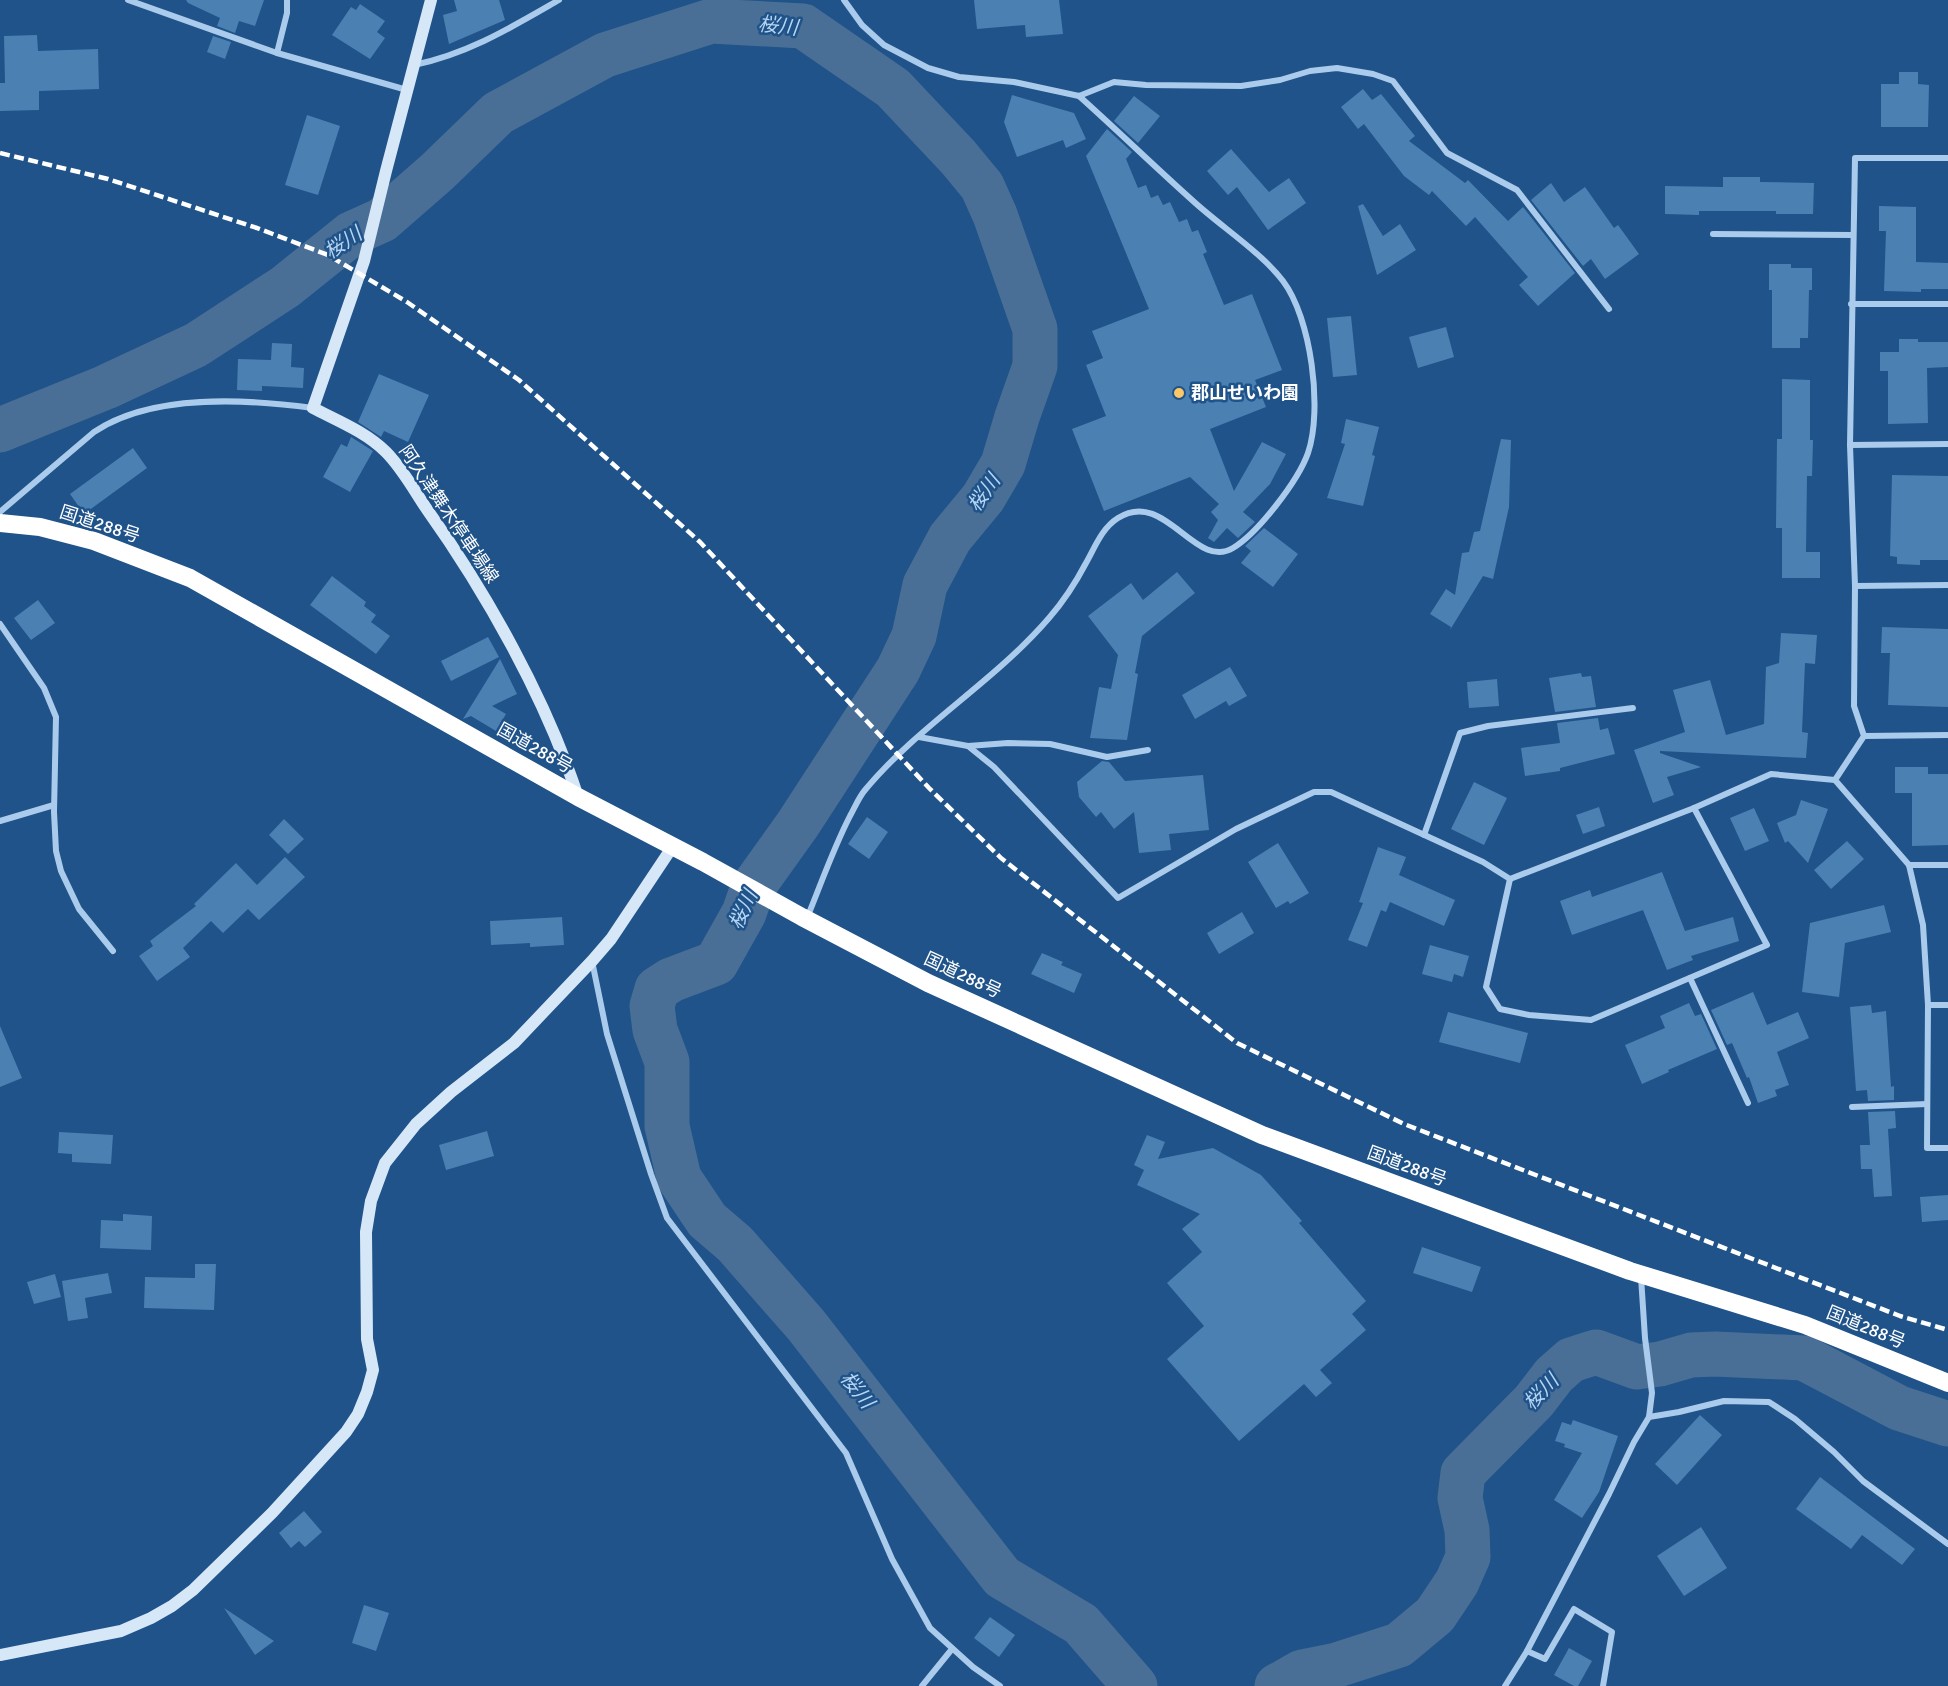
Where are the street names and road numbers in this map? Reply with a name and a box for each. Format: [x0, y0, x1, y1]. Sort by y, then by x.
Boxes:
street label: 阿久津舞木停車場線 [395, 441, 503, 587]
street label: 国道288号 [57, 501, 143, 547]
street label: 国道288号 [493, 718, 577, 778]
street label: 国道288号 [921, 947, 1005, 1003]
street label: 国道288号 [1364, 1141, 1450, 1191]
street label: 国道288号 [1823, 1301, 1909, 1353]

